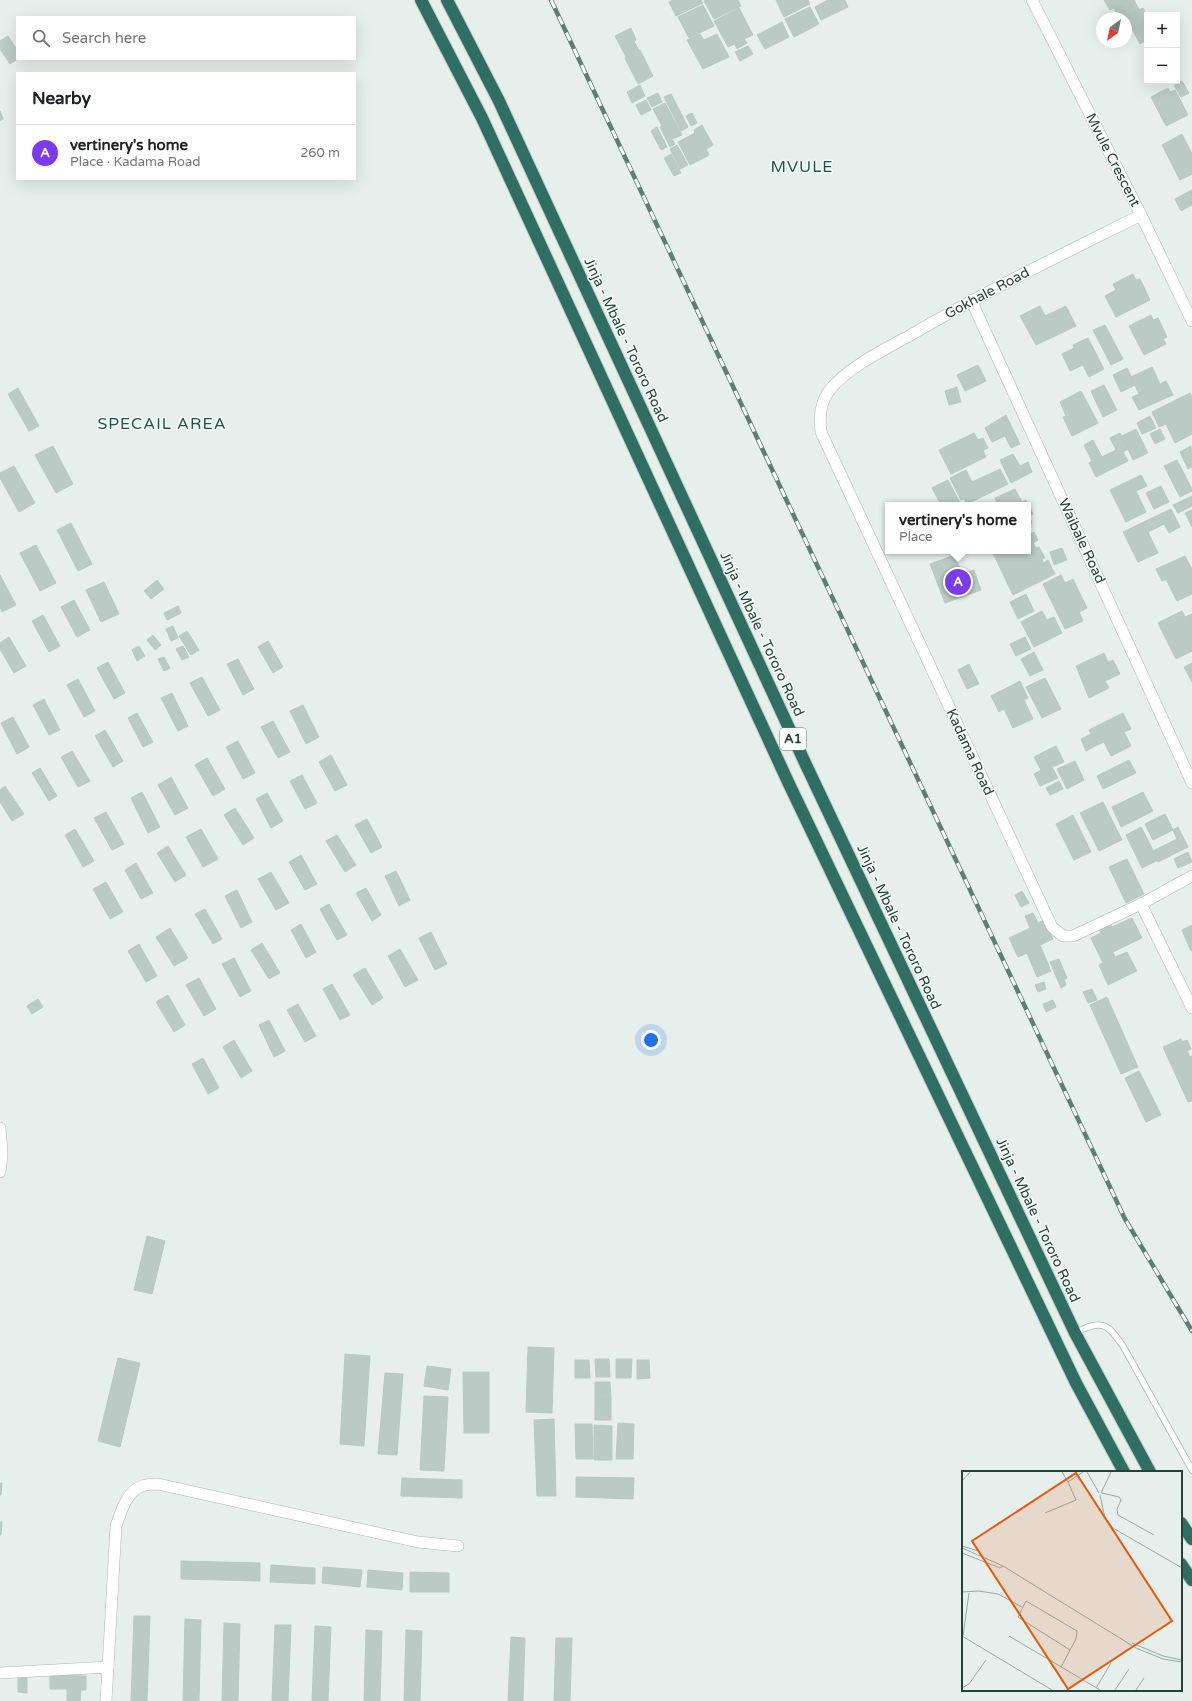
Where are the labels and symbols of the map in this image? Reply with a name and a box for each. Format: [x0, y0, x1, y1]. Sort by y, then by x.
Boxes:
north arrow [1096, 12, 1132, 48]
street label: Mvule Crescent [1082, 110, 1144, 210]
district label: MVULE [770, 157, 834, 177]
street label: Jinja - Mbale - Tororo Road [580, 255, 672, 425]
street label: Gokhale Road [942, 264, 1032, 322]
district label: SPECAIL AREA [97, 414, 227, 434]
street label: Waibale Road [1055, 496, 1109, 586]
street label: Jinja - Mbale - Tororo Road [716, 549, 808, 719]
pin: A [945, 567, 971, 597]
street label: Kadama Road [943, 706, 997, 798]
road number: A1 [780, 728, 806, 750]
street label: Jinja - Mbale - Tororo Road [853, 842, 945, 1012]
your location [641, 1030, 661, 1050]
street label: Jinja - Mbale - Tororo Road [992, 1135, 1084, 1305]
inset map [962, 1471, 1182, 1691]

